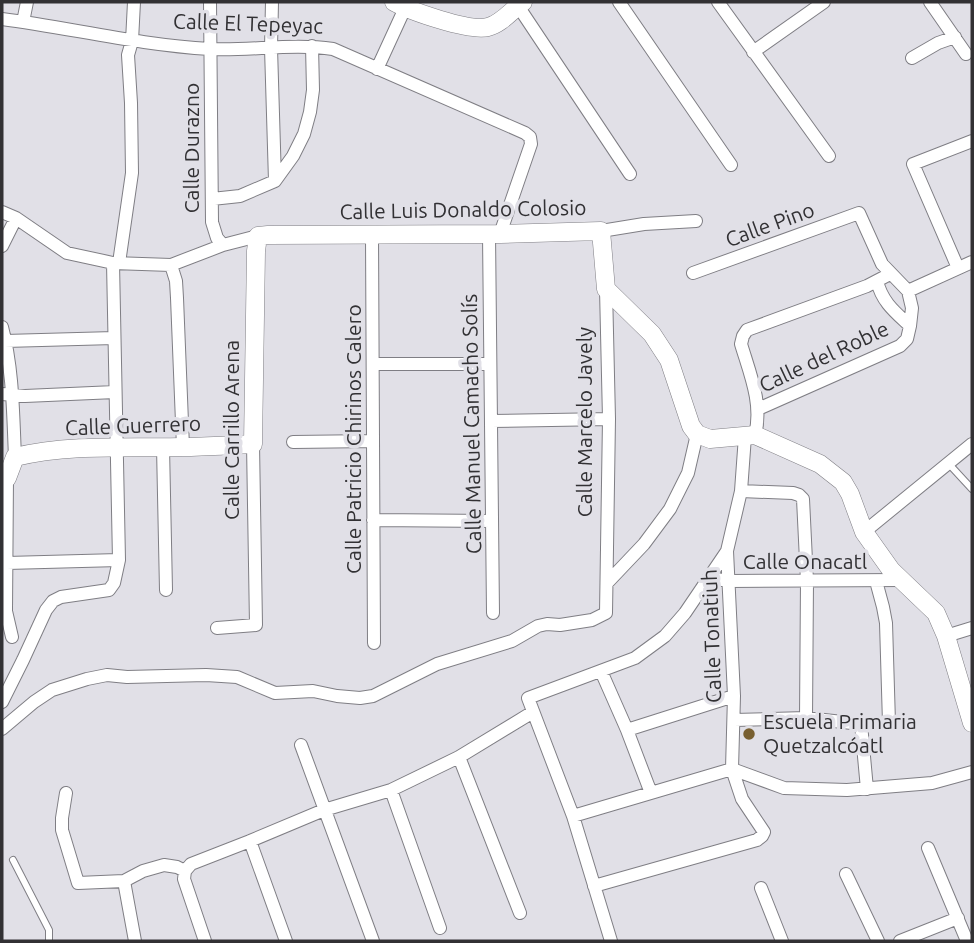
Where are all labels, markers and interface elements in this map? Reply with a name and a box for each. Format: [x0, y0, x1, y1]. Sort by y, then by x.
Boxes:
street label: Calle El Tepeyac [173, 8, 324, 38]
street label: Calle Durazno [179, 83, 203, 213]
street label: Calle Luis Donaldo Colosio [339, 195, 587, 223]
street label: Calle Pino [722, 197, 817, 251]
street label: Calle Manuel Camacho Solís [457, 294, 485, 554]
street label: Calle Patricio Chirinos Calero [341, 304, 365, 574]
street label: Calle del Roble [755, 316, 892, 397]
street label: Calle Marcelo Javely [572, 327, 596, 517]
street label: Calle Carrillo Arena [219, 340, 243, 520]
street label: Calle Guerrero [64, 411, 201, 439]
street label: Calle Onacatl [743, 549, 867, 573]
street label: Calle Tonatiuh [697, 569, 725, 703]
place label: Escuela Primaria Quetzalcóatl [763, 709, 917, 757]
marker: Escuela Primaria Quetzalcóatl [741, 726, 757, 742]

